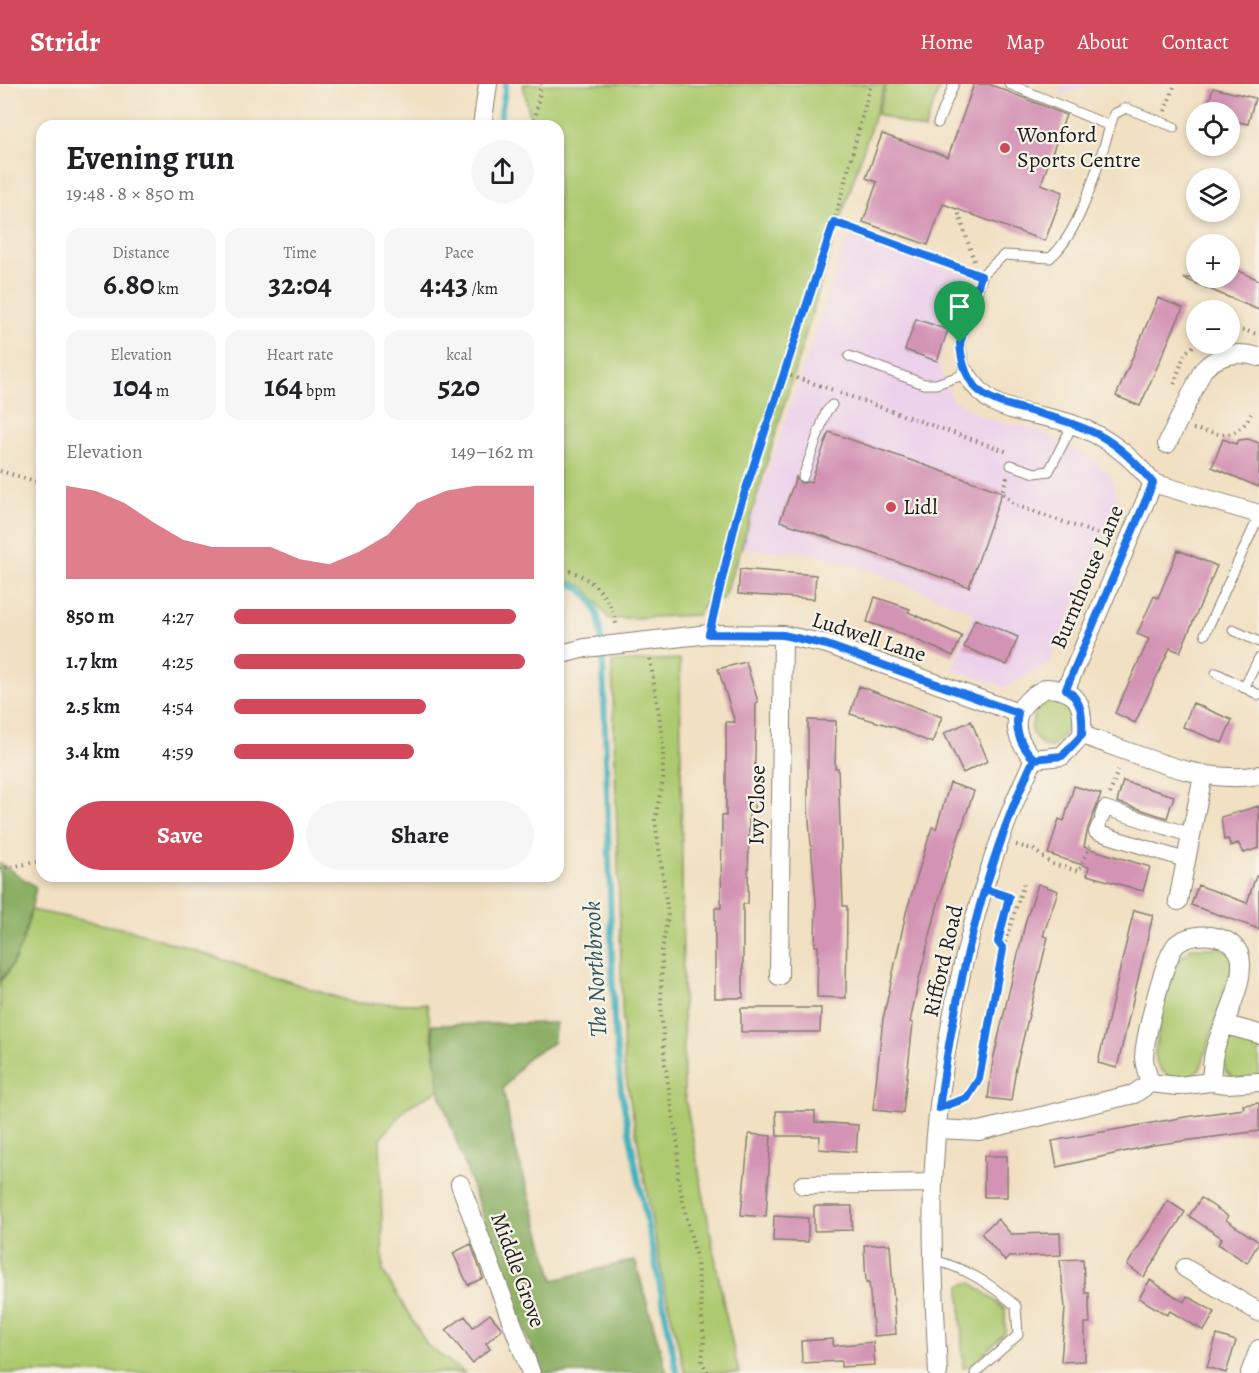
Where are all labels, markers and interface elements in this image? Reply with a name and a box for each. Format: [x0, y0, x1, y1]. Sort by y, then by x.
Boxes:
text: Stridr [30, 23, 101, 61]
text: Home [920, 28, 973, 56]
text: Map [1006, 28, 1044, 56]
text: About [1077, 28, 1129, 56]
text: Contact [1162, 28, 1229, 56]
map controls [1186, 102, 1240, 354]
button: locate [1186, 102, 1240, 156]
place label: Wonford Sports Centre [1016, 120, 1141, 175]
text: Evening run [66, 135, 235, 180]
button: share [471, 140, 534, 203]
marker: Wonford Sports Centre [998, 141, 1012, 155]
button: layers [1186, 168, 1240, 222]
text: 19:48 · 8 × 850 m [66, 180, 195, 207]
button: + [1186, 234, 1240, 288]
text: Distance [112, 242, 170, 264]
text: Time [283, 242, 317, 264]
text: Pace [444, 242, 474, 264]
text: 6.80 [103, 264, 155, 304]
text: 32:04 [268, 264, 332, 304]
text: 4:43 [420, 264, 468, 304]
text: km [155, 278, 179, 300]
text: /km [468, 278, 498, 300]
pin [934, 281, 985, 343]
icon: arrive [943, 290, 976, 323]
button: − [1186, 300, 1240, 354]
text: Elevation [110, 344, 172, 366]
text: Heart rate [267, 344, 333, 366]
text: kcal [446, 344, 472, 366]
text: 104 [113, 366, 153, 406]
text: 164 [264, 366, 303, 406]
text: 520 [438, 366, 480, 406]
text: m [153, 380, 169, 402]
text: bpm [303, 380, 336, 402]
text: Elevation [66, 438, 143, 465]
text: 149–162 m [451, 438, 534, 465]
place label: Lidl [903, 492, 938, 522]
marker: Lidl [884, 500, 898, 514]
street label: Burnthouse Lane [1043, 500, 1131, 654]
text: 850 m [66, 603, 114, 630]
text: 4:27 [162, 603, 194, 630]
street label: Ludwell Lane [808, 604, 930, 670]
text: 1.7 km [66, 648, 118, 675]
text: 4:25 [162, 648, 194, 675]
text: 2.5 km [66, 693, 120, 720]
text: 4:54 [162, 693, 193, 720]
text: 3.4 km [66, 738, 120, 765]
text: 4:59 [162, 738, 194, 765]
street label: Ivy Close [741, 765, 773, 845]
button: Save [66, 801, 294, 870]
button: Share [306, 801, 534, 870]
water label: The Northbrook [575, 900, 615, 1038]
street label: Rifford Road [916, 902, 970, 1020]
street label: Middle Grove [483, 1208, 553, 1332]

